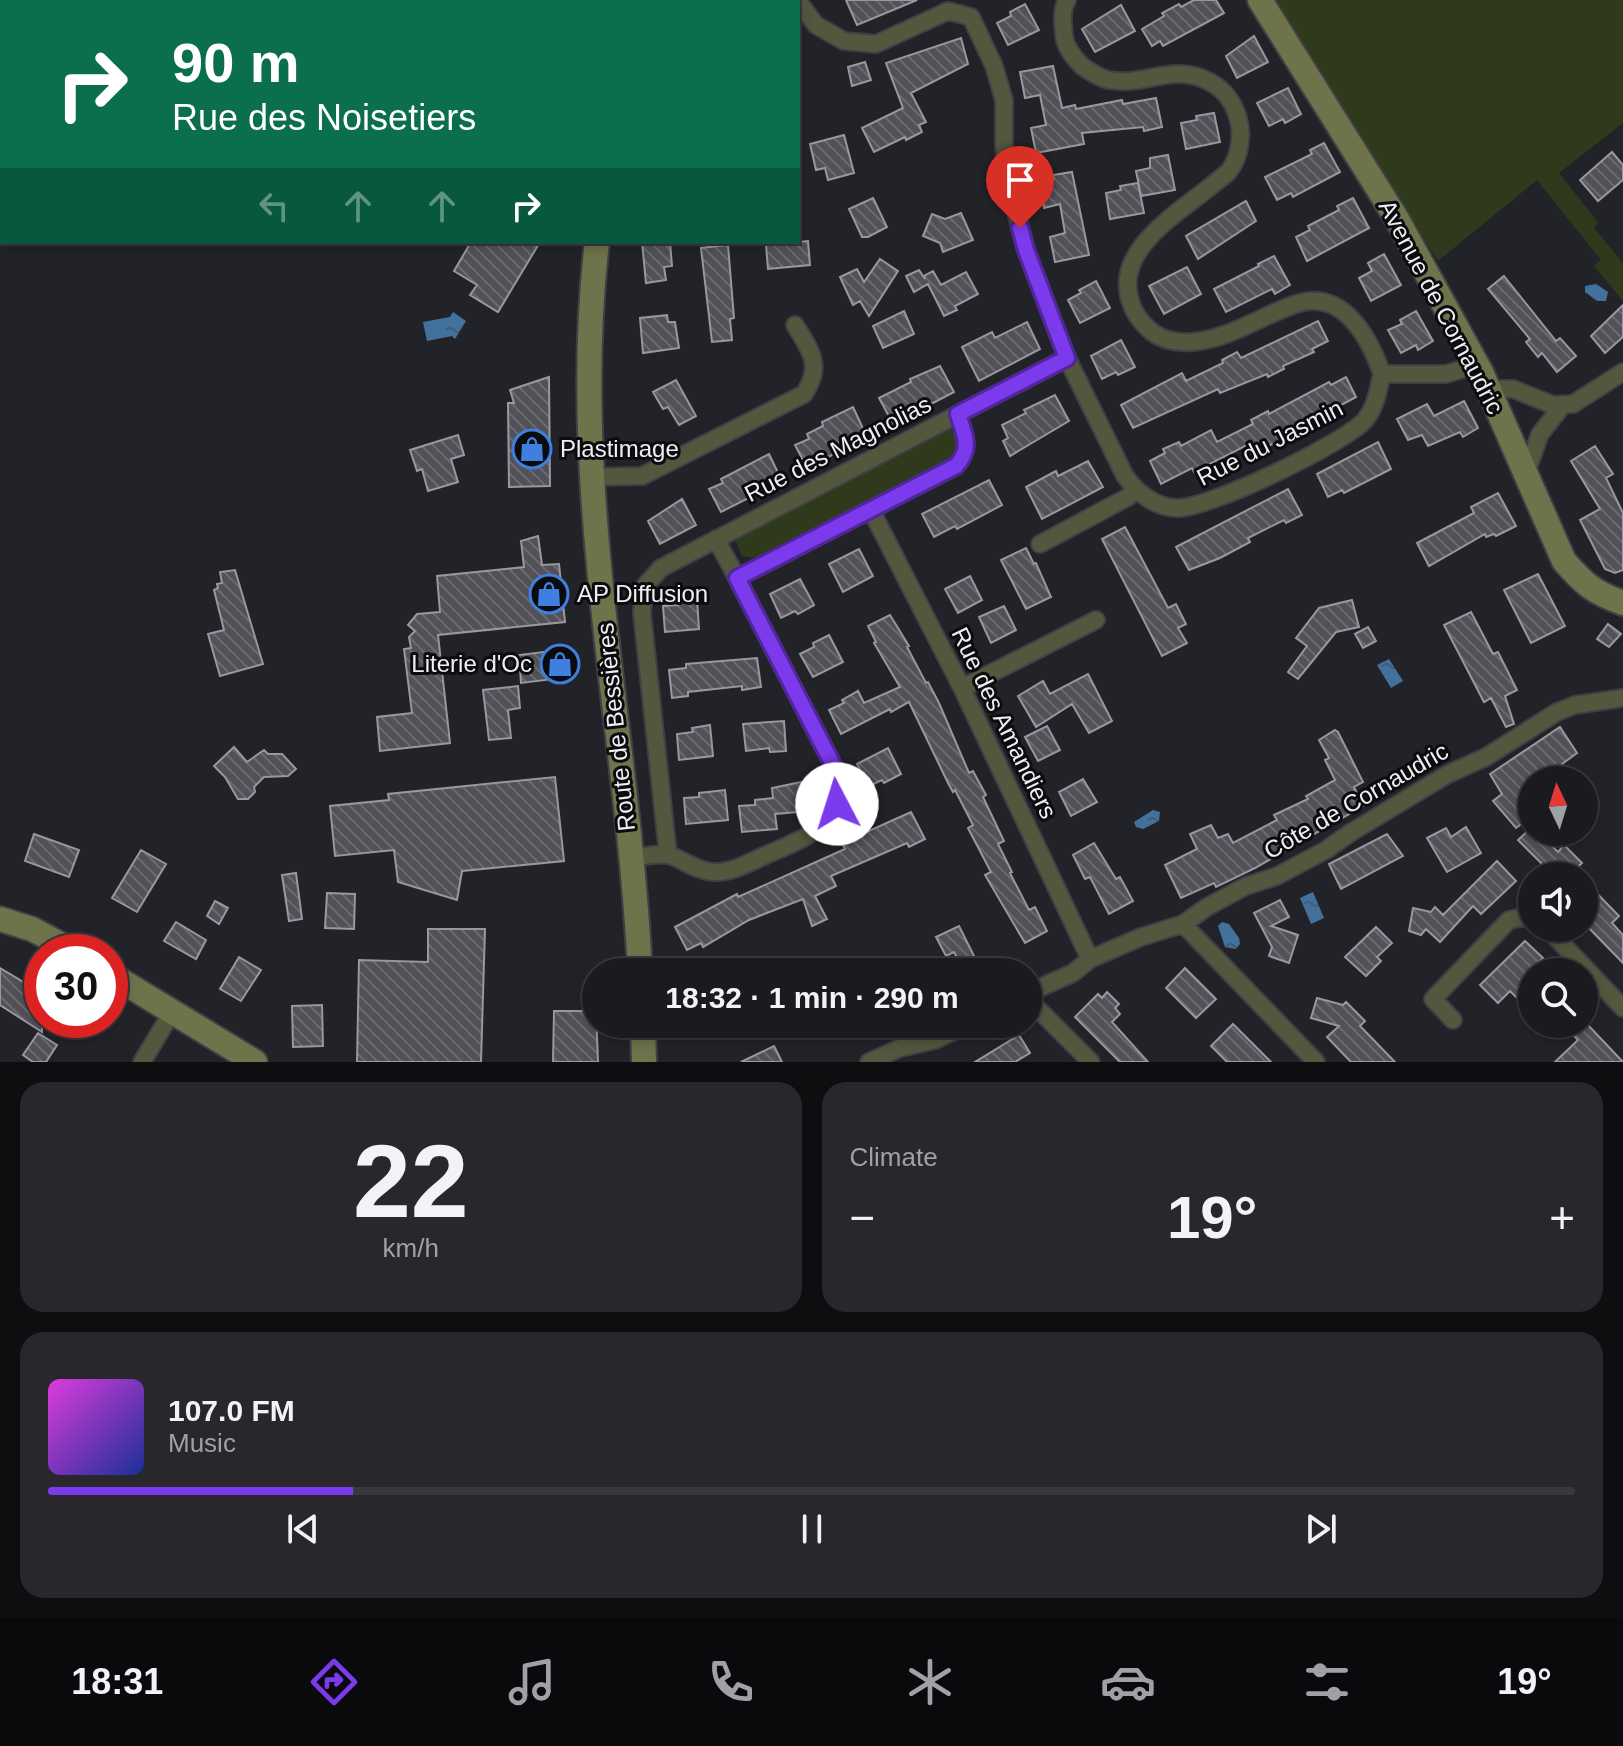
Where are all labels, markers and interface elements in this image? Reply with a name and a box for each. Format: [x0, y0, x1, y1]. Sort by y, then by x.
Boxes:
text: 90 m [172, 31, 300, 94]
icon: right [40, 32, 144, 136]
text: Rue des Noisetiers [172, 97, 476, 138]
pin [986, 146, 1054, 228]
icon: arrive [998, 158, 1042, 202]
icon: left [252, 184, 296, 228]
icon: ahead [336, 184, 380, 228]
icon: ahead [420, 184, 464, 228]
icon: right [504, 184, 548, 228]
street label: Avenue de Cornaudric [1374, 195, 1509, 418]
street label: Rue des Magnolias [740, 390, 935, 507]
street label: Rue du Jasmin [1192, 394, 1347, 491]
shop icon: Plastimage [511, 428, 553, 470]
place label: Plastimage [560, 435, 679, 462]
shop icon: AP Diffusion [528, 573, 570, 615]
place label: AP Diffusion [577, 580, 708, 607]
street label: Route de Bessières [591, 621, 640, 833]
street label: Rue des Amandiers [946, 623, 1062, 823]
shop icon: Literie d'Oc [539, 643, 581, 685]
place label: Literie d'Oc [411, 650, 532, 677]
street label: Côte de Cornaudric [1259, 737, 1453, 864]
position arrow [795, 762, 879, 846]
north arrow [1518, 766, 1598, 846]
map controls [1518, 766, 1598, 1038]
button: sound [1518, 862, 1598, 942]
speed limit sign: 30 [24, 934, 128, 1038]
button: search [1518, 958, 1598, 1038]
text: 18:32 · 1 min · 290 m [665, 981, 959, 1014]
text: 22 [353, 1123, 469, 1239]
text: Climate [850, 1142, 938, 1172]
text: 19° [1167, 1184, 1258, 1251]
text: − [850, 1193, 875, 1242]
text: + [1549, 1193, 1575, 1242]
text: km/h [383, 1233, 439, 1263]
text: 107.0 FM [168, 1394, 295, 1427]
text: Music [168, 1428, 236, 1458]
icon: previous [281, 1507, 325, 1551]
icon: pause [790, 1507, 834, 1551]
icon: next [1299, 1507, 1343, 1551]
icon: directions [306, 1654, 362, 1710]
icon: music [504, 1654, 560, 1710]
icon: phone [703, 1654, 759, 1710]
icon: climate [902, 1654, 958, 1710]
icon: car [1100, 1654, 1156, 1710]
icon: filters [1299, 1654, 1355, 1710]
text: 18:31 [71, 1661, 163, 1702]
text: 19° [1497, 1661, 1552, 1702]

